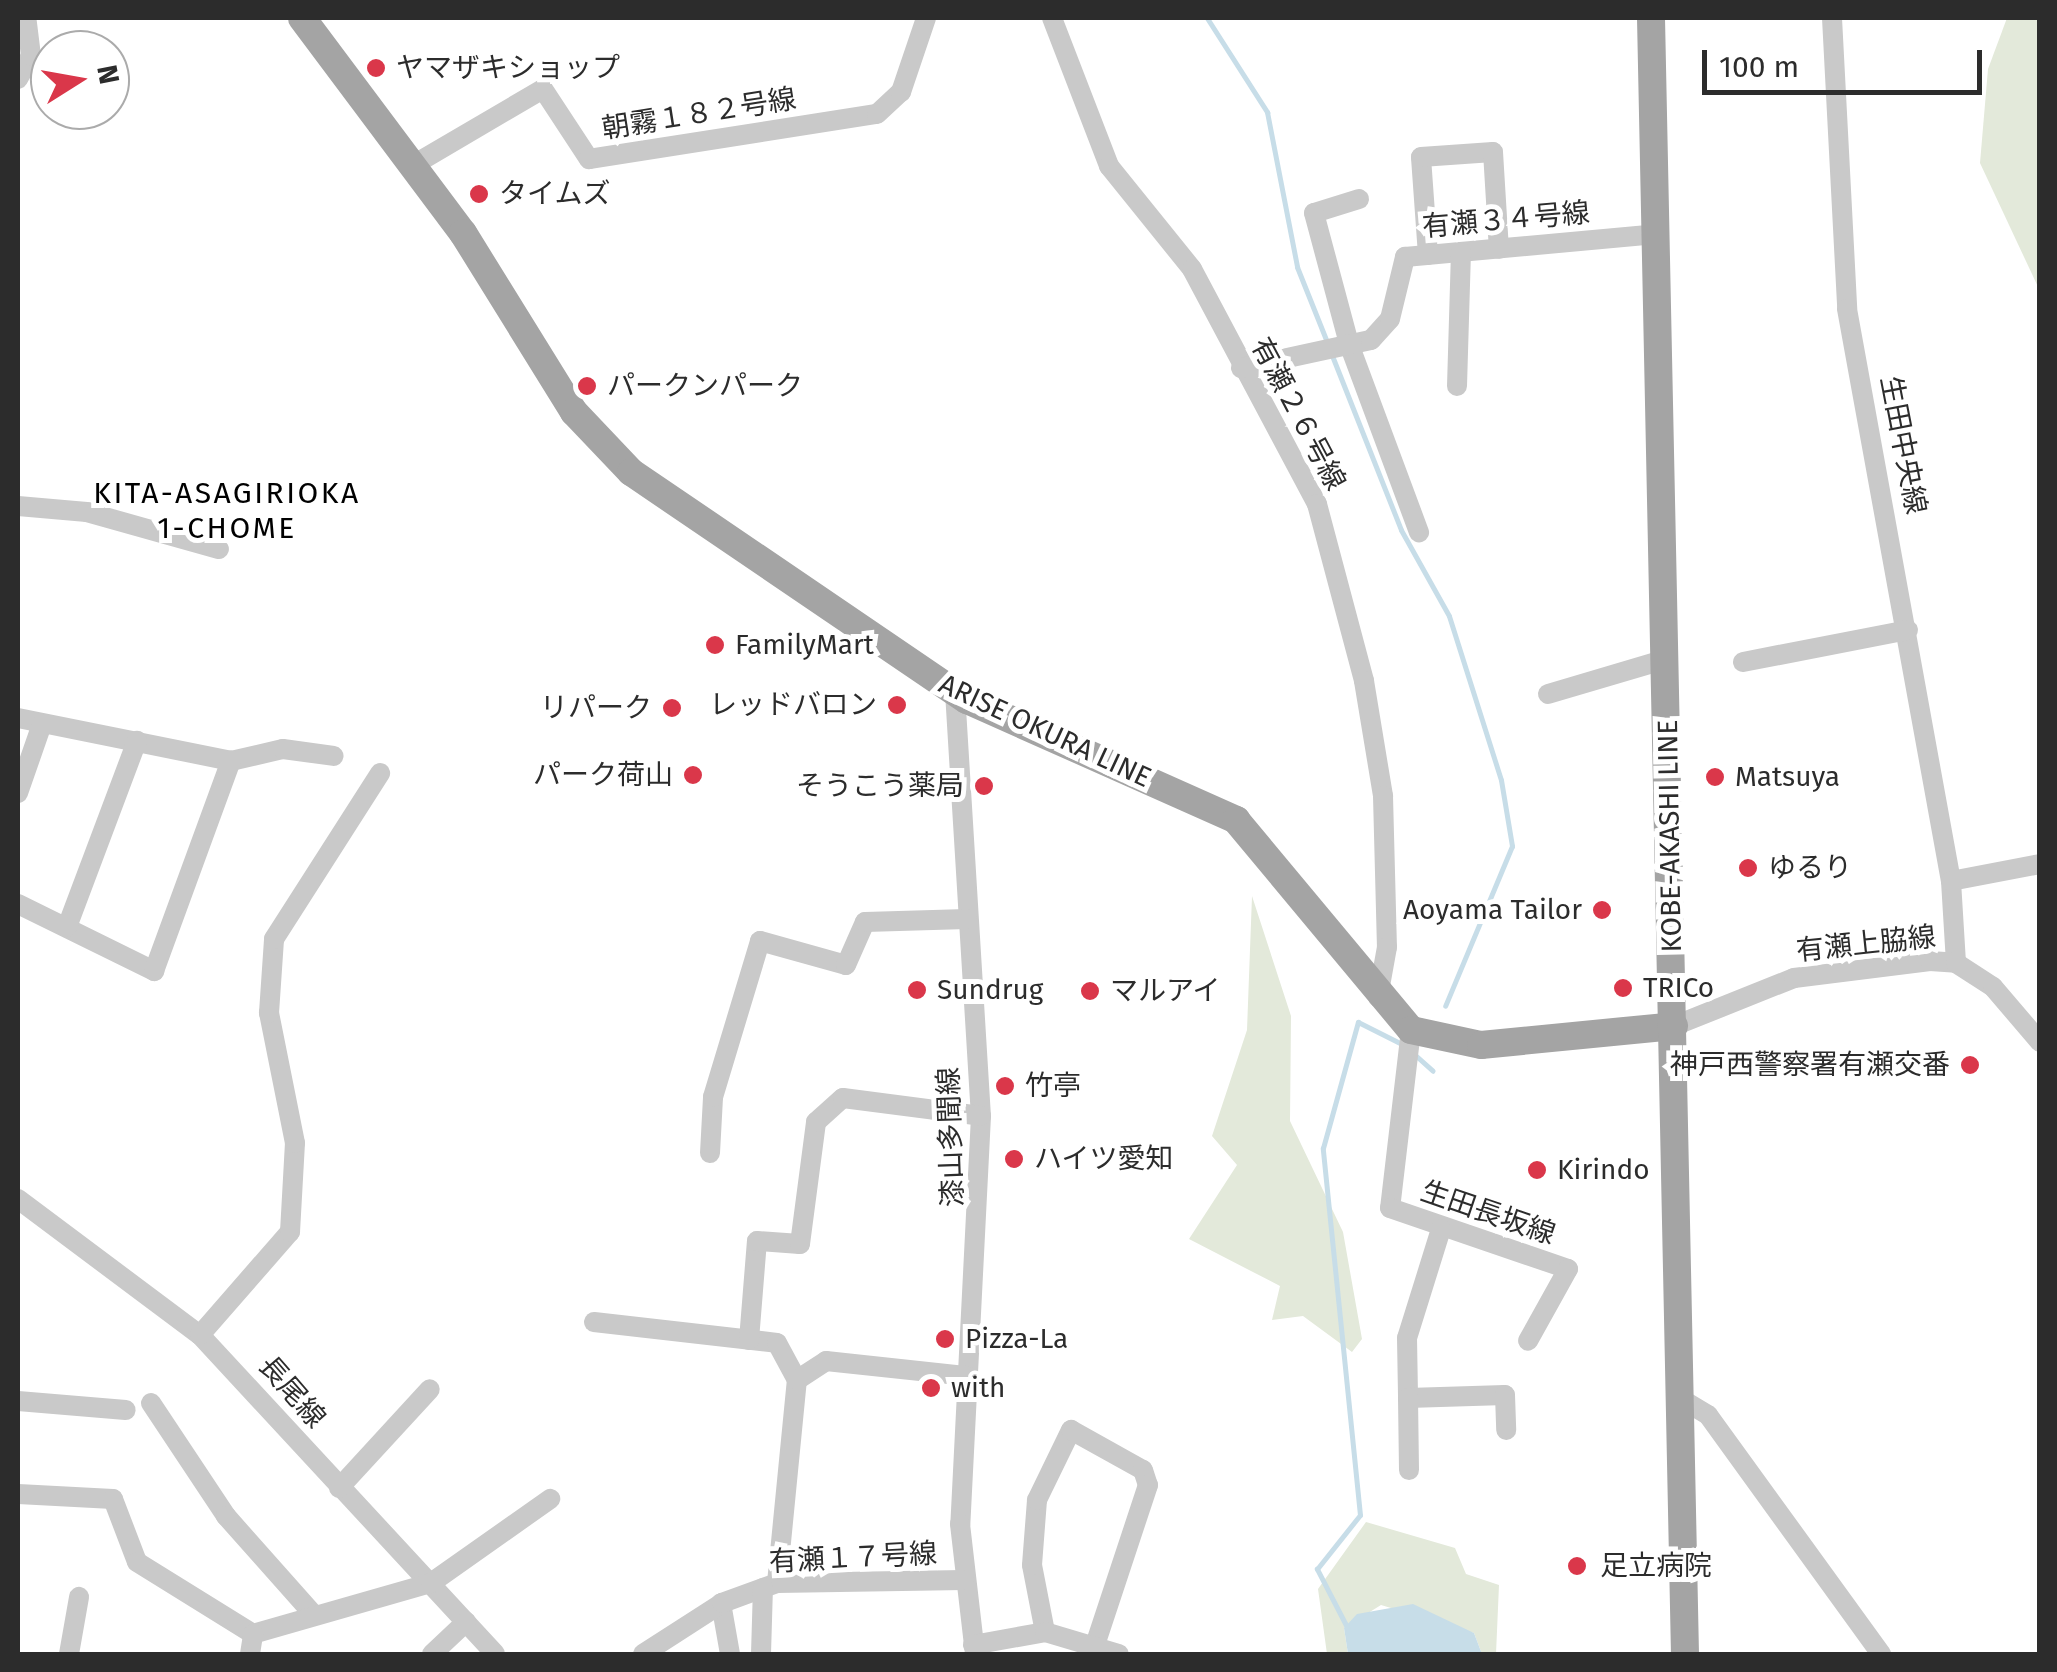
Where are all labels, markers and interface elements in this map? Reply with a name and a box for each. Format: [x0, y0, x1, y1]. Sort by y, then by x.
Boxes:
north arrow [30, 30, 130, 130]
scale bar [1707, 30, 1987, 92]
text: 100 m [1719, 49, 1799, 85]
place label: ヤマザキショップ [396, 51, 620, 85]
marker: ヤマザキショップ [365, 57, 387, 79]
text: N [90, 62, 126, 87]
street label: 朝霧１８２号線 [600, 82, 798, 146]
place label: タイムズ [499, 177, 611, 211]
marker: タイムズ [468, 183, 490, 205]
street label: 有瀬３４号線 [1421, 196, 1591, 244]
street label: 有瀬２６号線 [1244, 332, 1352, 496]
place label: パークンパーク [607, 369, 803, 403]
street label: 生田中央線 [1873, 373, 1933, 517]
marker: パークンパーク [576, 375, 598, 397]
district label: KITA-ASAGIRIOKA 1-CHOME [93, 475, 361, 546]
place label: FamilyMart [735, 628, 874, 662]
marker: FamilyMart [704, 634, 726, 656]
street label: ARISE OKURA LINE [934, 667, 1156, 795]
place label: レッドバロン [709, 688, 877, 722]
place label: リパーク [540, 691, 652, 725]
marker: レッドバロン [886, 694, 908, 716]
marker: リパーク [661, 697, 683, 719]
street label: KOBE-AKASHI LINE [1651, 719, 1689, 953]
place label: パーク荷山 [533, 758, 673, 792]
place label: Matsuya [1735, 760, 1840, 794]
marker: パーク荷山 [682, 764, 704, 786]
marker: Matsuya [1704, 766, 1726, 788]
place label: そうこう薬局 [796, 769, 964, 803]
marker: そうこう薬局 [973, 775, 995, 797]
place label: ゆるり [1768, 851, 1852, 885]
marker: ゆるり [1737, 857, 1759, 879]
place label: Aoyama Tailor [1403, 893, 1582, 927]
marker: Aoyama Tailor [1591, 899, 1613, 921]
street label: 有瀬上脇線 [1795, 920, 1937, 968]
place label: TRICo [1643, 971, 1714, 1005]
place label: Sundrug [937, 973, 1043, 1007]
place label: マルアイ [1110, 974, 1222, 1008]
marker: TRICo [1612, 977, 1634, 999]
marker: Sundrug [906, 979, 928, 1001]
marker: マルアイ [1079, 980, 1101, 1002]
place label: 神戸西警察署有瀬交番 [1670, 1048, 1950, 1082]
marker: 神戸西警察署有瀬交番 [1959, 1054, 1981, 1076]
street label: 漆山多聞線 [932, 1066, 970, 1208]
place label: 竹亭 [1025, 1069, 1081, 1103]
marker: 竹亭 [994, 1075, 1016, 1097]
place label: ハイツ愛知 [1034, 1142, 1174, 1176]
marker: ハイツ愛知 [1003, 1148, 1025, 1170]
place label: Kirindo [1557, 1153, 1650, 1187]
marker: Kirindo [1526, 1159, 1548, 1181]
street label: 生田長坂線 [1416, 1174, 1560, 1252]
place label: Pizza-La [965, 1322, 1068, 1356]
marker: Pizza-La [934, 1328, 956, 1350]
street label: 長尾線 [252, 1349, 332, 1435]
place label: with [951, 1371, 1005, 1405]
marker: with [920, 1377, 942, 1399]
street label: 有瀬１７号線 [768, 1537, 938, 1579]
place label: 足立病院 [1600, 1549, 1712, 1583]
marker: 足立病院 [1564, 1553, 1590, 1579]

